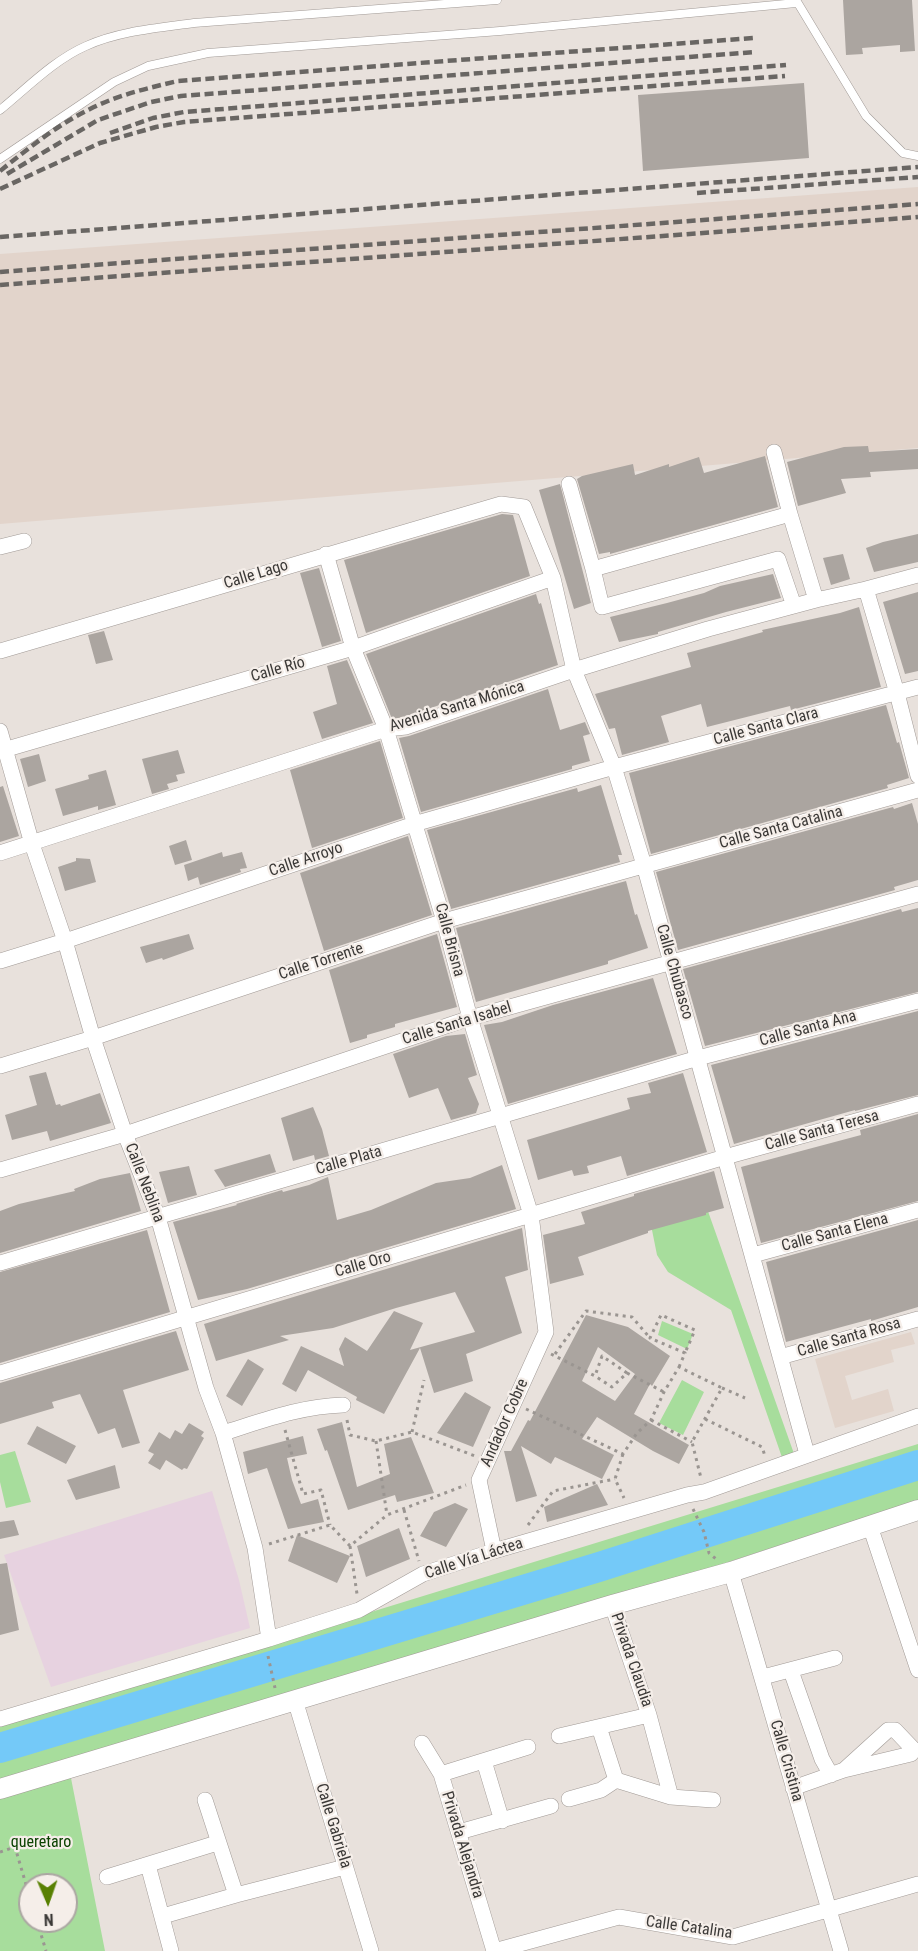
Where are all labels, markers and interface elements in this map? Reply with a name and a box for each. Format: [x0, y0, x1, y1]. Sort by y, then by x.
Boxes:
street label: Calle Lago [221, 556, 291, 594]
street label: Calle Río [249, 653, 307, 687]
street label: Avenida Santa Mónica [387, 677, 527, 737]
street label: Calle Santa Clara [712, 704, 820, 750]
street label: Calle Santa Catalina [717, 802, 845, 854]
street label: Calle Arroyo [267, 838, 345, 882]
street label: Calle Brisna [430, 901, 468, 979]
street label: Calle Chubasco [651, 922, 697, 1022]
street label: Calle Torrente [276, 939, 366, 985]
street label: Calle Santa Isabel [400, 998, 514, 1050]
street label: Calle Santa Ana [757, 1007, 859, 1051]
street label: Calle Santa Teresa [763, 1107, 881, 1155]
street label: Calle Neblina [120, 1141, 168, 1225]
street label: Calle Plata [314, 1142, 384, 1180]
street label: Calle Santa Elena [780, 1210, 890, 1256]
street label: Calle Oro [333, 1248, 393, 1282]
street label: Calle Santa Rosa [795, 1314, 903, 1362]
street label: Andador Cobre [477, 1376, 533, 1470]
street label: Calle Vía Láctea [423, 1534, 525, 1584]
street label: Privada Claudia [606, 1610, 656, 1710]
street label: Calle Cristina [765, 1718, 807, 1804]
street label: Calle Gabriela [311, 1781, 355, 1871]
street label: Privada Alejandra [437, 1789, 487, 1901]
park label: queretaro [11, 1833, 71, 1853]
north arrow [18, 1873, 78, 1933]
text: N [43, 1910, 54, 1929]
street label: Calle Catalina [645, 1912, 733, 1944]

